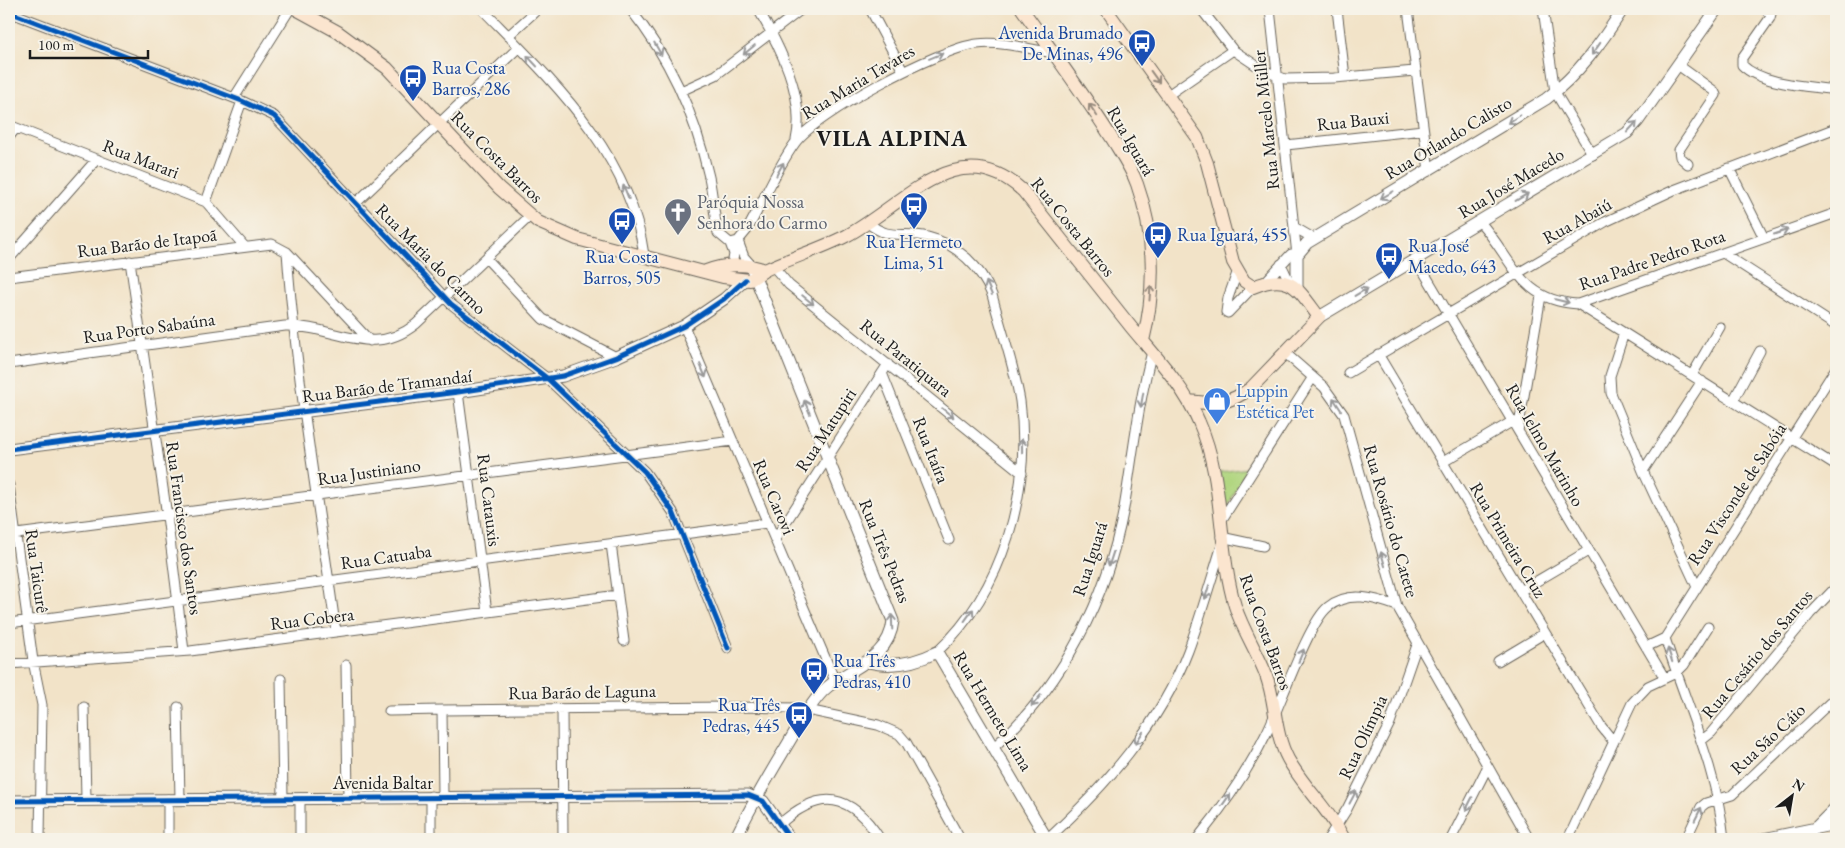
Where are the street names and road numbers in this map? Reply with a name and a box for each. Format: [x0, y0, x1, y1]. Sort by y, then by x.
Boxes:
street label: Rua Maria Tavares [797, 39, 919, 124]
street label: Rua Marcelo Müller [1247, 49, 1284, 191]
street label: Rua Orlando Calisto [1380, 90, 1516, 185]
street label: Rua Iguará [1102, 102, 1161, 181]
street label: Rua Bauxi [1316, 105, 1391, 136]
street label: Rua Costa Barros [446, 106, 549, 208]
street label: Rua Marari [100, 134, 183, 184]
street label: Rua José Macedo [1454, 142, 1568, 223]
street label: Rua Costa Barros [1026, 172, 1121, 281]
street label: Rua Abaiú [1538, 192, 1616, 249]
street label: Rua Maria do Carmo [371, 198, 492, 319]
street label: Rua Barão de Itapoã [76, 222, 219, 262]
street label: Rua Padre Pedro Rota [1576, 223, 1729, 295]
street label: Rua Porto Sabaúna [81, 307, 217, 348]
street label: Rua Paratiquara [856, 313, 958, 402]
street label: Rua Barão de Tramandaí [301, 364, 474, 407]
street label: Rua Ielmo Marinho [1501, 379, 1590, 510]
street label: Rua Matupiri [790, 383, 862, 476]
street label: Rua Itaíra [908, 413, 955, 487]
street label: Rua Visconde de Sabóia [1682, 418, 1792, 569]
street label: Rua Francisco dos Santos [161, 440, 208, 616]
street label: Rua Rosário do Catete [1359, 442, 1424, 600]
street label: Rua Catauxis [472, 452, 507, 548]
street label: Rua Justiniano [316, 453, 422, 490]
street label: Rua Carovi [748, 455, 801, 539]
street label: Rua Primeira Cruz [1465, 478, 1552, 602]
street label: Rua Três Pedras [854, 496, 917, 606]
street label: Rua Iguará [1067, 518, 1113, 599]
street label: Rua Taicurê [20, 527, 55, 614]
street label: Rua Catuaba [339, 539, 434, 574]
street label: Rua Costa Barros [1235, 571, 1298, 693]
street label: Rua Cesário dos Santos [1696, 584, 1818, 723]
street label: Rua Cobera [269, 602, 356, 635]
street label: Rua Hermeto Lima [949, 647, 1039, 776]
street label: Rua Barão de Laguna [508, 679, 657, 704]
street label: Rua Olímpia [1333, 690, 1392, 783]
street label: Rua São Cáio [1725, 698, 1810, 779]
street label: Avenida Baltar [332, 771, 433, 794]

